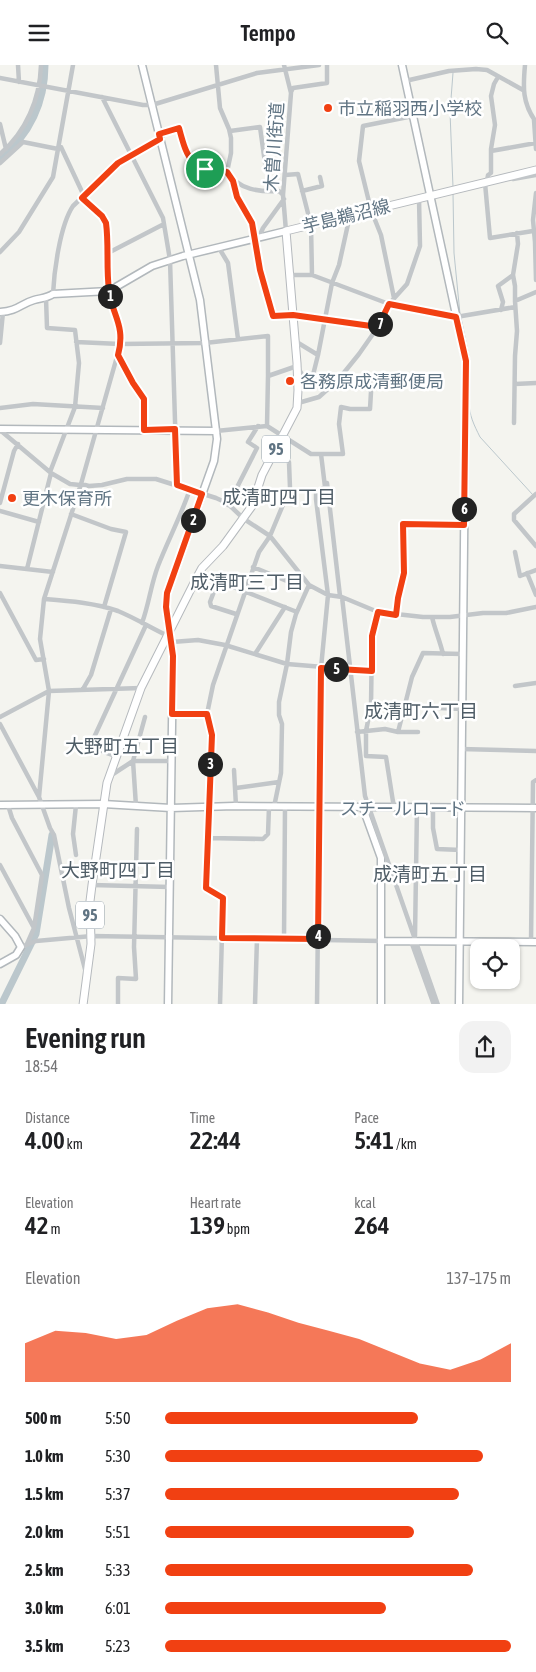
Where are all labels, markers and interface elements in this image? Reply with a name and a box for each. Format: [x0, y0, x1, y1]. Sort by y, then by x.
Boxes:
icon: menu [25, 19, 53, 47]
icon: search [483, 19, 511, 47]
text: Tempo [241, 20, 295, 46]
place label: 市立稲羽西小学校 [338, 98, 482, 119]
street label: 木曽川街道 [260, 101, 288, 193]
marker: 市立稲羽西小学校 [322, 102, 334, 114]
pin [184, 148, 226, 190]
icon: arrive [191, 155, 219, 183]
street label: 芋島鵜沼線 [300, 195, 392, 237]
pin: 1 [98, 283, 122, 309]
text: 1 [107, 288, 114, 304]
pin: 7 [368, 311, 392, 337]
text: 7 [377, 316, 384, 332]
place label: 各務原成清郵便局 [300, 371, 444, 392]
marker: 各務原成清郵便局 [284, 375, 296, 387]
road number: 95 [262, 435, 290, 463]
district label: 成清町四丁目 [222, 486, 336, 508]
place label: 更木保育所 [22, 488, 112, 509]
marker: 更木保育所 [6, 492, 18, 504]
pin: 6 [452, 497, 476, 521]
text: 6 [461, 501, 468, 517]
pin: 2 [180, 507, 206, 533]
text: 2 [190, 512, 197, 528]
district label: 成清町三丁目 [190, 571, 304, 593]
pin: 5 [324, 657, 348, 681]
text: 5 [333, 661, 340, 677]
district label: 成清町六丁目 [364, 700, 478, 722]
district label: 大野町五丁目 [65, 735, 179, 757]
pin: 3 [198, 751, 222, 777]
text: 3 [207, 756, 214, 772]
street label: スチールロード [340, 798, 466, 819]
district label: 大野町四丁目 [61, 859, 175, 881]
district label: 成清町五丁目 [373, 863, 487, 885]
road number: 95 [76, 901, 104, 929]
pin: 4 [306, 923, 330, 949]
text: 4 [315, 928, 322, 944]
map controls [470, 939, 520, 989]
button: locate [470, 939, 520, 989]
button: share [459, 1021, 511, 1073]
text: Evening run [25, 1022, 146, 1054]
text: 18:54 [25, 1057, 58, 1075]
text: Distance [25, 1110, 70, 1126]
text: Time [190, 1110, 215, 1126]
text: Pace [354, 1110, 379, 1126]
text: 4.00 [25, 1126, 65, 1154]
text: 22:44 [190, 1126, 241, 1154]
text: 5:41 [354, 1126, 394, 1154]
text: km [65, 1136, 83, 1152]
text: /km [394, 1136, 417, 1152]
text: Elevation [25, 1195, 74, 1211]
text: Heart rate [190, 1195, 241, 1211]
text: kcal [354, 1195, 376, 1211]
text: 42 [25, 1211, 49, 1239]
text: 139 [190, 1211, 225, 1239]
text: 264 [354, 1211, 390, 1239]
text: m [49, 1221, 61, 1237]
text: bpm [225, 1221, 250, 1237]
text: Elevation [25, 1269, 80, 1287]
text: 137–175 m [447, 1269, 511, 1287]
text: 500 m [25, 1409, 61, 1427]
text: 5:50 [105, 1409, 130, 1427]
text: 1.0 km [25, 1447, 64, 1465]
text: 5:30 [105, 1447, 130, 1465]
text: 1.5 km [25, 1485, 64, 1503]
text: 5:37 [105, 1485, 130, 1503]
text: 2.0 km [25, 1523, 64, 1541]
text: 5:51 [105, 1523, 130, 1541]
text: 2.5 km [25, 1561, 64, 1579]
text: 5:33 [105, 1561, 130, 1579]
text: 3.0 km [25, 1599, 64, 1617]
text: 6:01 [105, 1599, 131, 1617]
text: 3.5 km [25, 1637, 64, 1655]
text: 5:23 [105, 1637, 130, 1655]

